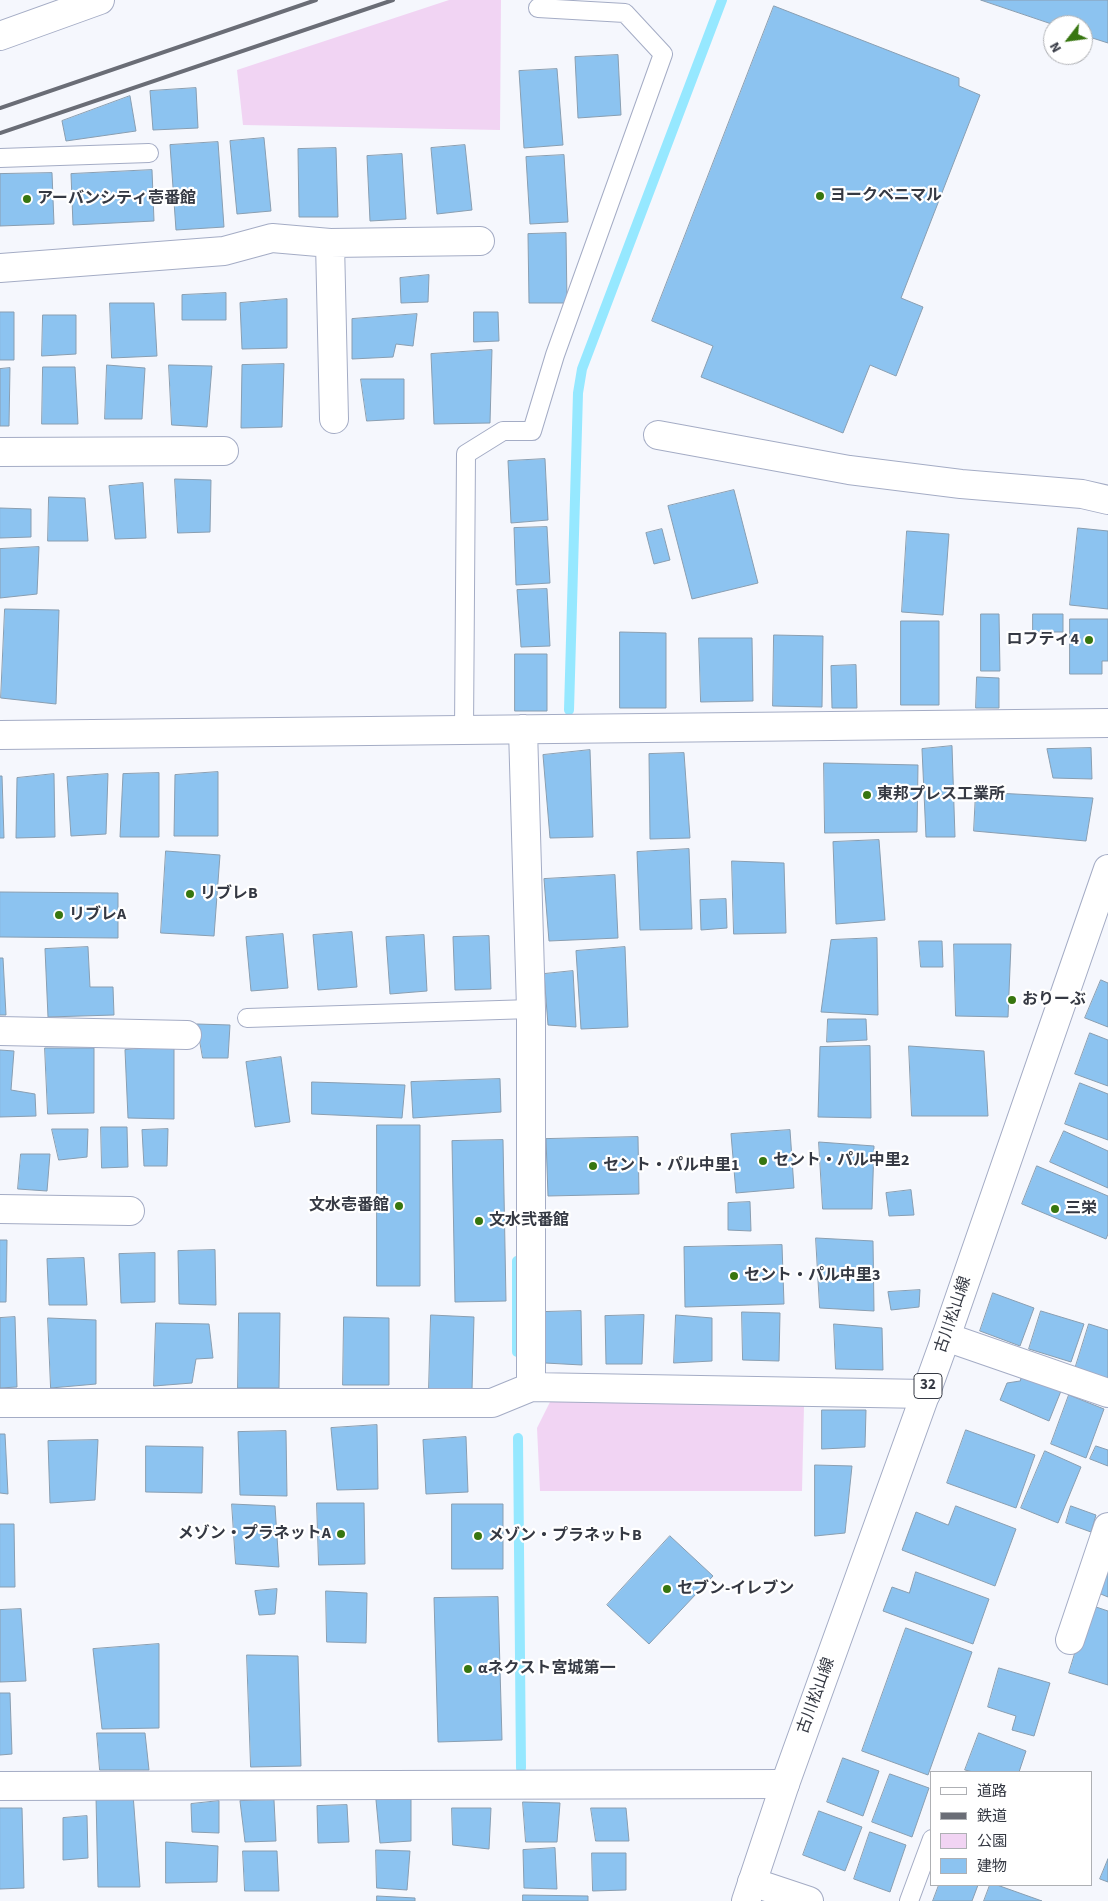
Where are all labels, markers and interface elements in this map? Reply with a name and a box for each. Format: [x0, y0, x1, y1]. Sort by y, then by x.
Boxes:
north arrow [1043, 15, 1093, 65]
text: N [1045, 38, 1067, 56]
place label: ヨークベニマル [830, 186, 942, 206]
place label: アーバンシティ壱番館 [37, 189, 196, 209]
marker: ヨークベニマル [814, 190, 826, 202]
marker: アーバンシティ壱番館 [21, 193, 33, 205]
place label: ロフティ4 [1007, 630, 1079, 650]
marker: ロフティ4 [1083, 634, 1095, 646]
place label: 東邦プレス工業所 [877, 785, 1005, 805]
marker: 東邦プレス工業所 [861, 789, 873, 801]
place label: リブレB [200, 884, 258, 904]
marker: リブレB [184, 888, 196, 900]
place label: リブレA [69, 905, 126, 925]
marker: リブレA [53, 909, 65, 921]
place label: おりーぶ [1022, 990, 1086, 1010]
marker: おりーぶ [1006, 994, 1018, 1006]
place label: セント・パル中里2 [773, 1151, 909, 1171]
marker: セント・パル中里2 [757, 1155, 769, 1167]
place label: セント・パル中里1 [603, 1156, 739, 1176]
marker: セント・パル中里1 [587, 1160, 599, 1172]
place label: 文水壱番館 [309, 1196, 389, 1216]
place label: 三栄 [1065, 1199, 1097, 1219]
marker: 文水壱番館 [393, 1200, 405, 1212]
marker: 三栄 [1049, 1203, 1061, 1215]
place label: 文水弐番館 [489, 1211, 569, 1231]
marker: 文水弐番館 [473, 1215, 485, 1227]
place label: セント・パル中里3 [744, 1266, 880, 1286]
marker: セント・パル中里3 [728, 1270, 740, 1282]
street label: 古川松山線 [932, 1274, 976, 1356]
road number: 32 [914, 1374, 942, 1398]
place label: メゾン・プラネットA [178, 1524, 331, 1544]
place label: メゾン・プラネットB [488, 1526, 642, 1546]
marker: メゾン・プラネットA [335, 1528, 347, 1540]
marker: メゾン・プラネットB [472, 1530, 484, 1542]
place label: セブン-イレブン [677, 1579, 794, 1599]
marker: セブン-イレブン [661, 1583, 673, 1595]
street label: 古川松山線 [794, 1655, 840, 1737]
place label: αネクスト宮城第一 [478, 1659, 616, 1679]
marker: αネクスト宮城第一 [462, 1663, 474, 1675]
legend [930, 1771, 1093, 1886]
text: 道路 [977, 1781, 1007, 1802]
text: 鉄道 [977, 1806, 1007, 1827]
text: 公園 [977, 1831, 1007, 1852]
text: 建物 [977, 1856, 1007, 1877]

